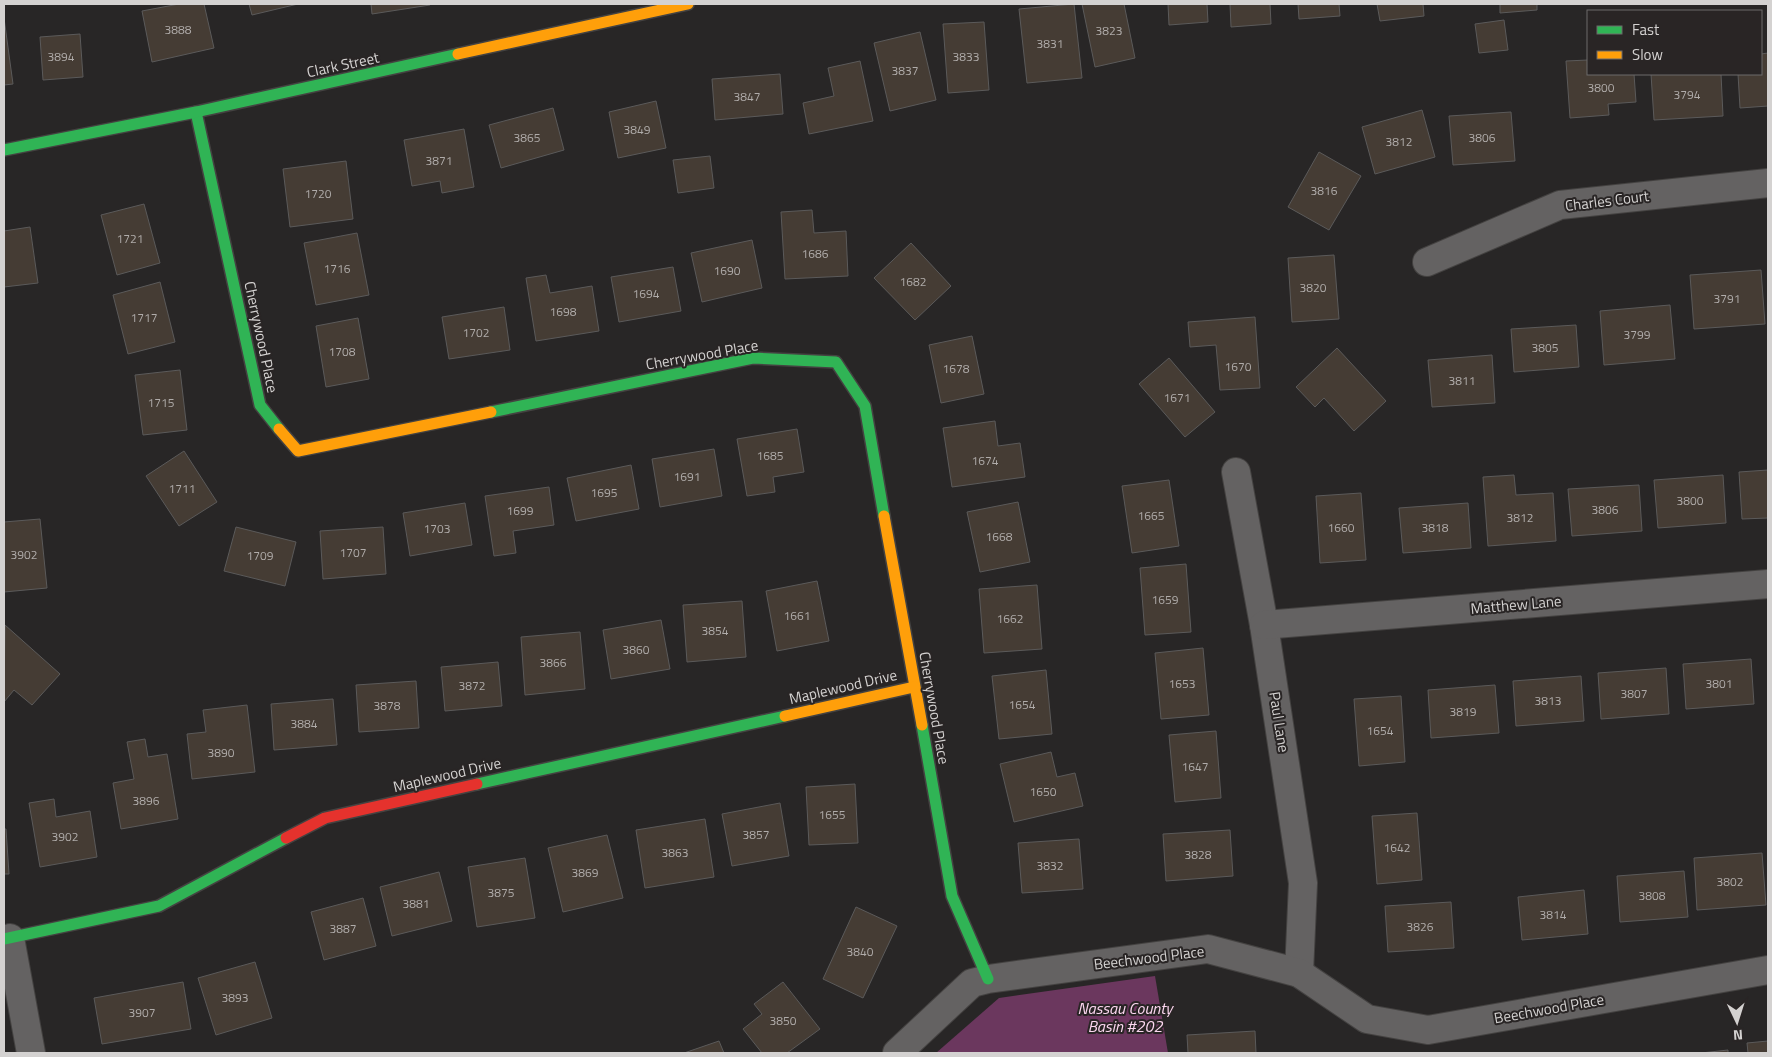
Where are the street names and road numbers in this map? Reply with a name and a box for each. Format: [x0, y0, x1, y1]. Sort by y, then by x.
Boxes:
street label: Clark Street [305, 45, 382, 83]
street label: Charles Court [1564, 184, 1651, 217]
street label: Cherrywood Place [238, 279, 285, 395]
street label: Cherrywood Place [644, 333, 760, 376]
street label: Matthew Lane [1469, 589, 1562, 620]
street label: Cherrywood Place [913, 650, 956, 766]
street label: Maplewood Drive [787, 663, 899, 710]
street label: Paul Lane [1263, 690, 1296, 754]
street label: Maplewood Drive [391, 751, 503, 798]
street label: Beechwood Place [1092, 939, 1206, 976]
street label: Beechwood Place [1492, 988, 1606, 1029]

